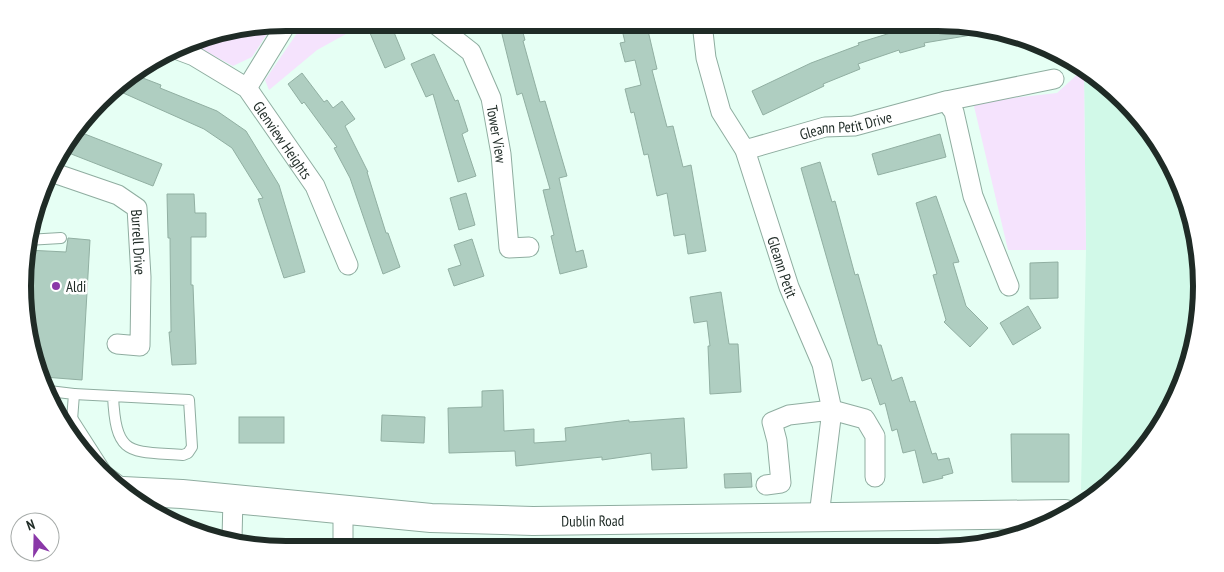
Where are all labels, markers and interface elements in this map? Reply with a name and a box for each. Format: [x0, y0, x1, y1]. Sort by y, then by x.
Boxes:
street label: Glenview Heights [249, 97, 317, 182]
street label: Tower View [483, 104, 511, 164]
street label: Gleann Petit Drive [797, 107, 894, 143]
street label: Burrell Drive [128, 209, 150, 275]
street label: Gleann Petit [764, 234, 802, 301]
place label: Aldi [66, 277, 86, 296]
marker: Aldi [50, 280, 62, 292]
street label: Dublin Road [561, 510, 624, 530]
north arrow [10, 512, 60, 562]
text: N [24, 515, 37, 535]

